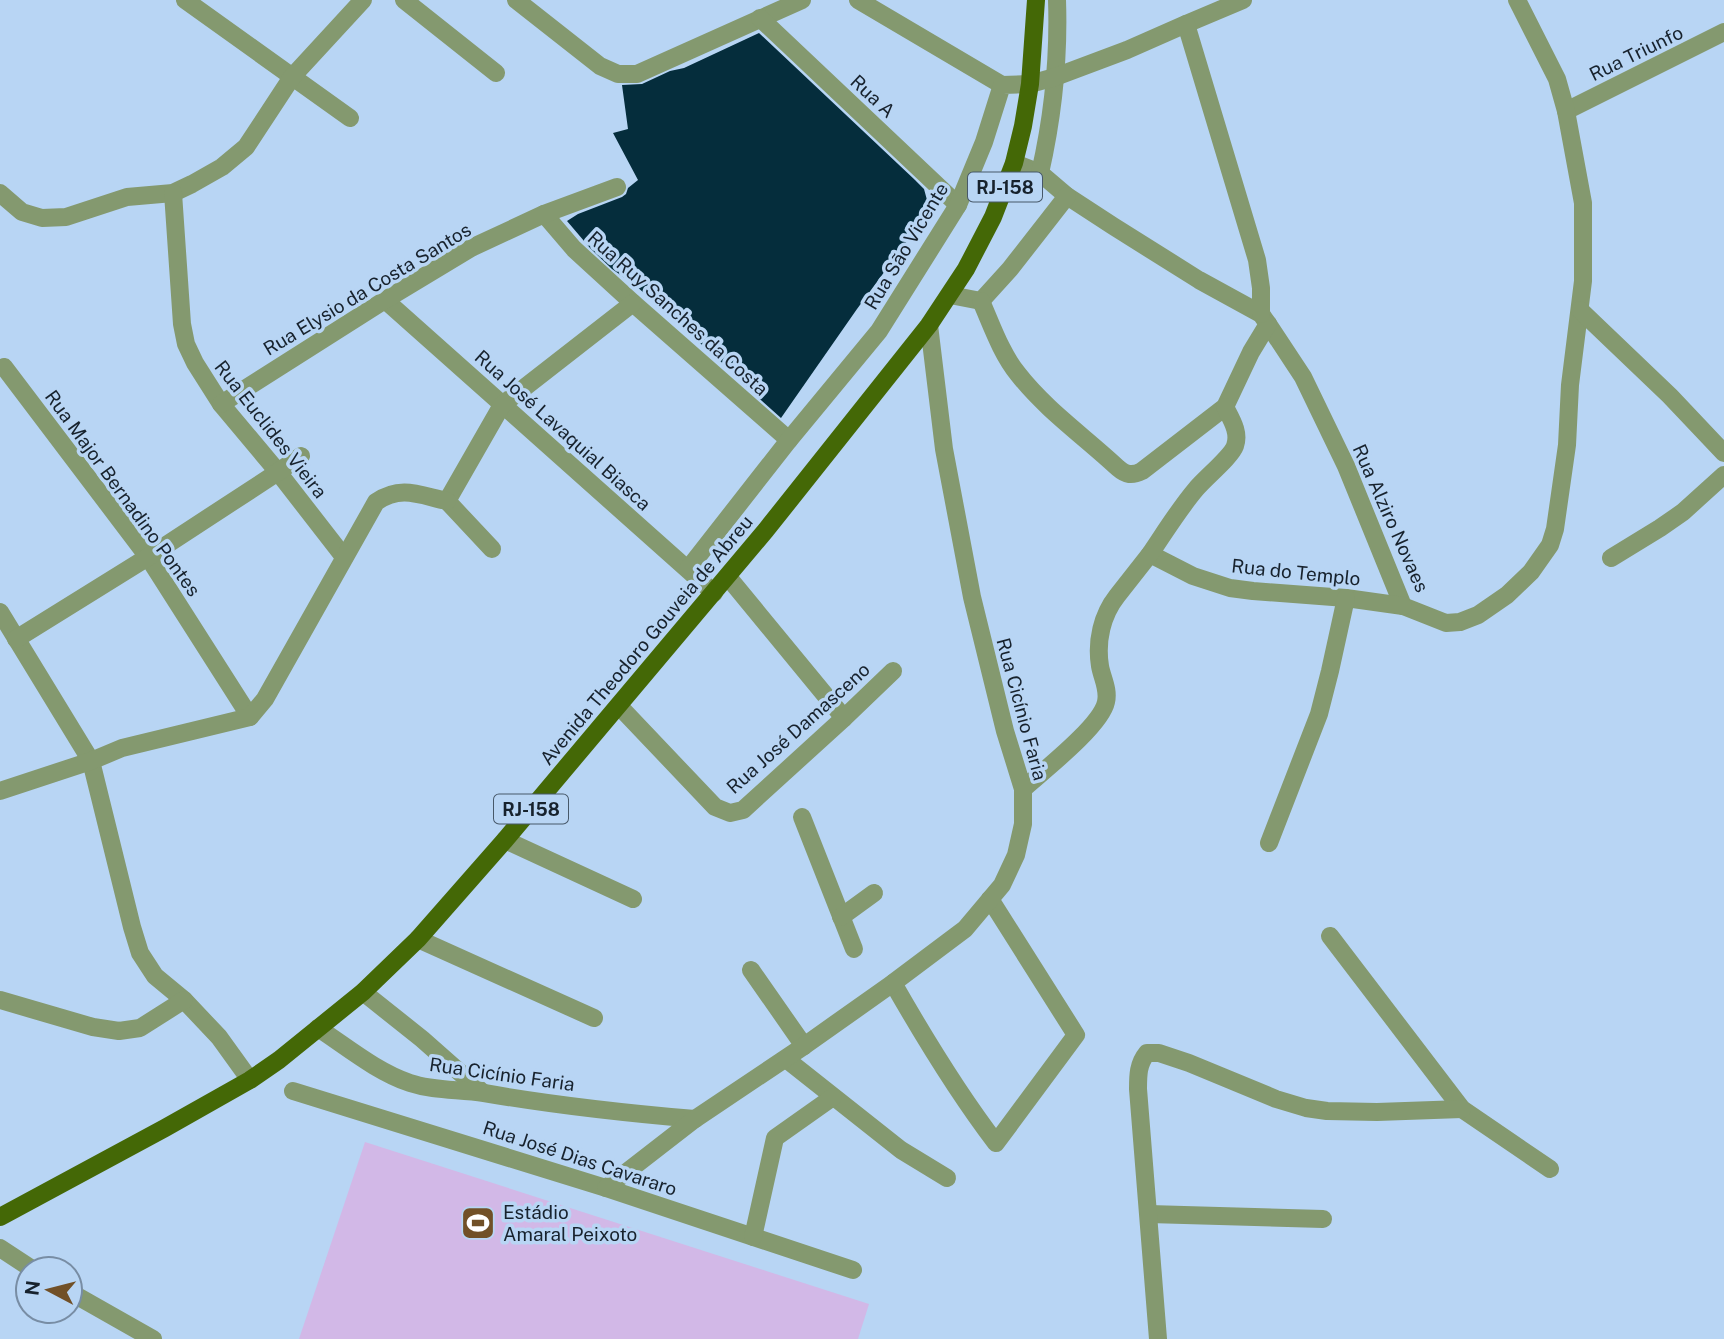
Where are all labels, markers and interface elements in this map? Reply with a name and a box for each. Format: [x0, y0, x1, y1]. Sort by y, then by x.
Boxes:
street label: Rua Triunfo [1586, 21, 1686, 85]
street label: Rua A [846, 70, 900, 122]
road number: RJ-158 [968, 172, 1042, 202]
street label: Rua São Vicente [860, 179, 952, 313]
street label: Rua Elysio da Costa Santos [259, 218, 475, 360]
street label: Rua Ruy Sanches da Costa [583, 226, 773, 400]
street label: Rua José Lavaquial Biasca [471, 345, 655, 515]
street label: Rua Euclides Vieira [210, 356, 332, 502]
street label: Rua Major Bernadino Pontes [41, 386, 205, 600]
street label: Rua Alziro Novaes [1348, 441, 1434, 595]
street label: Avenida Theodoro Gouveia de Abreu [535, 511, 757, 769]
street label: Rua do Templo [1230, 554, 1362, 590]
street label: Rua Cicínio Faria [992, 635, 1052, 783]
street label: Rua José Damasceno [722, 658, 874, 798]
road number: RJ-158 [494, 794, 568, 824]
street label: Rua Cicínio Faria [428, 1053, 576, 1095]
street label: Rua José Dias Cavararo [480, 1116, 680, 1200]
place label: Estádio Amaral Peixoto [503, 1201, 637, 1245]
sports icon: Estádio Amaral Peixoto [459, 1204, 497, 1242]
north arrow [14, 1255, 84, 1325]
text: N [20, 1279, 44, 1297]

